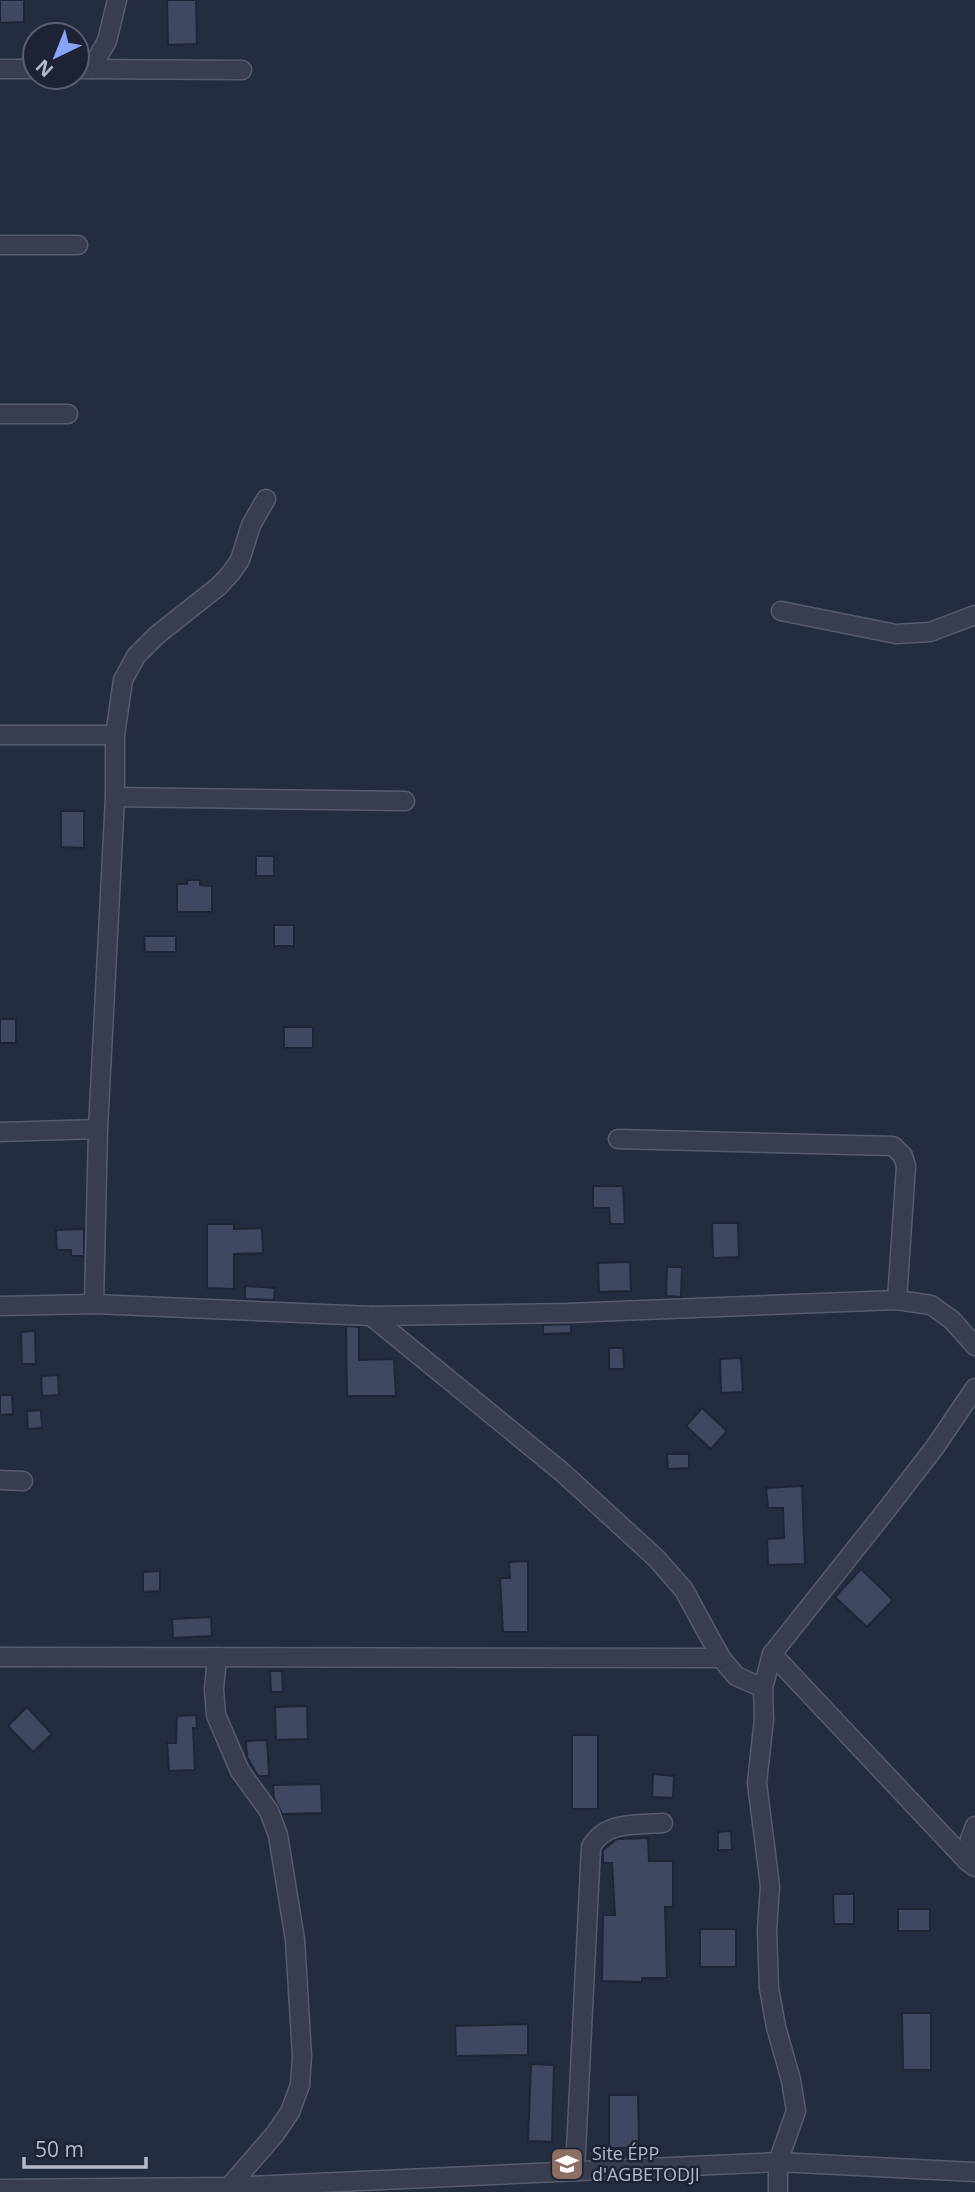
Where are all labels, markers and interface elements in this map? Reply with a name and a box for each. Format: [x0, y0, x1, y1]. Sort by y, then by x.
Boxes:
north arrow [21, 21, 91, 91]
text: N [30, 54, 59, 83]
scale bar [24, 2126, 147, 2170]
text: 50 m [35, 2135, 84, 2163]
place label: Site ÉPP d'AGBETODJI [592, 2141, 700, 2186]
school or university icon: Site ÉPP d'AGBETODJI [548, 2145, 586, 2183]

